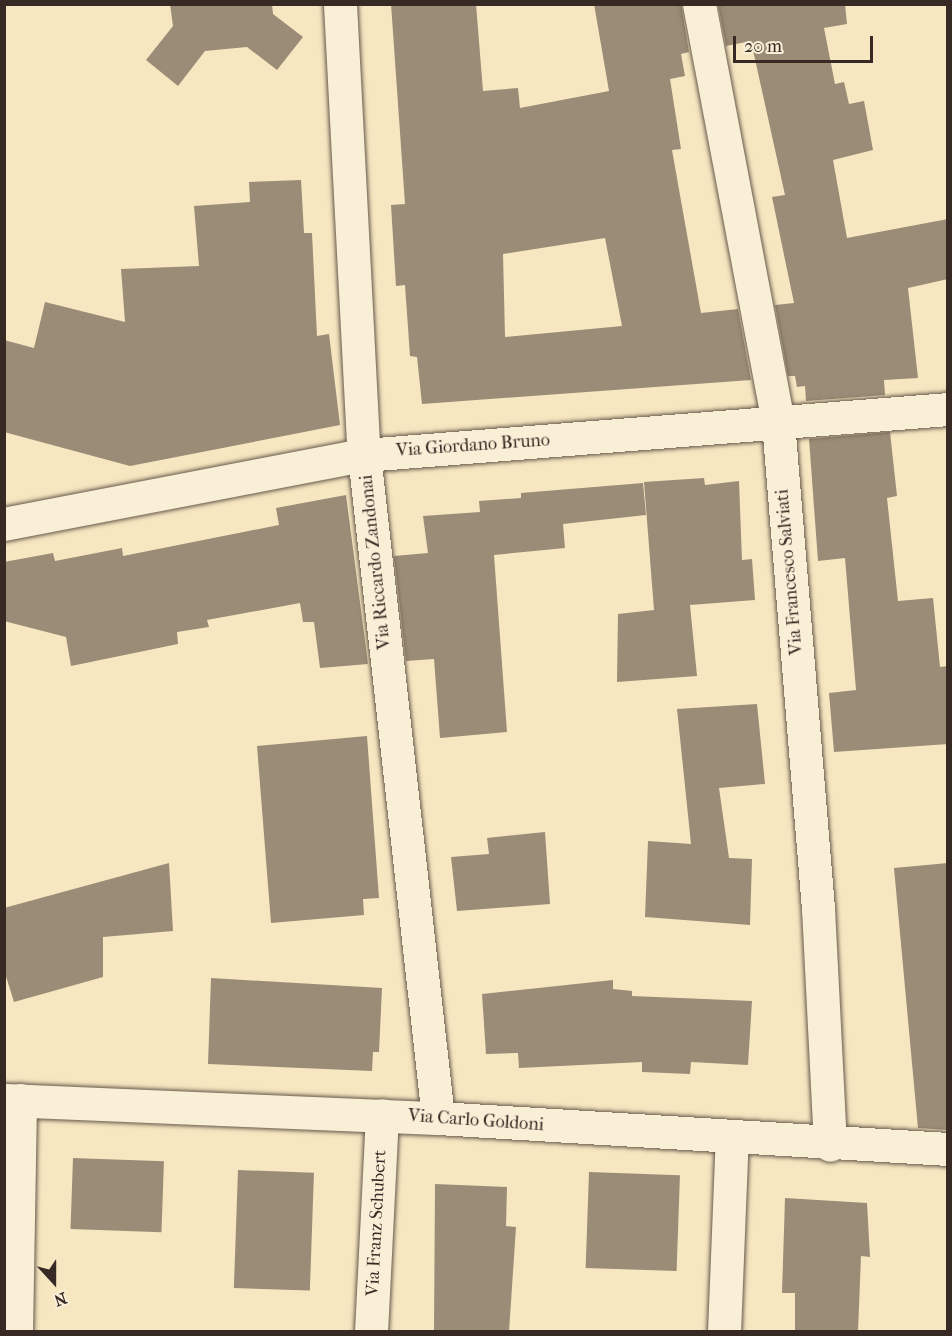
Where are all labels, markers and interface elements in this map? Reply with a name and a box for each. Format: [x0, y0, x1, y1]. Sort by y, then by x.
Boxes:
scale bar [736, 24, 876, 62]
text: 20 m [744, 36, 782, 57]
street label: Via Giordano Bruno [395, 430, 551, 462]
street label: Via Riccardo Zandonai [356, 474, 396, 650]
street label: Via Francesco Salviati [772, 488, 808, 656]
street label: Via Carlo Goldoni [407, 1105, 545, 1137]
street label: Via Franz Schubert [362, 1149, 392, 1297]
north arrow [24, 1252, 84, 1312]
text: N [52, 1288, 70, 1310]

